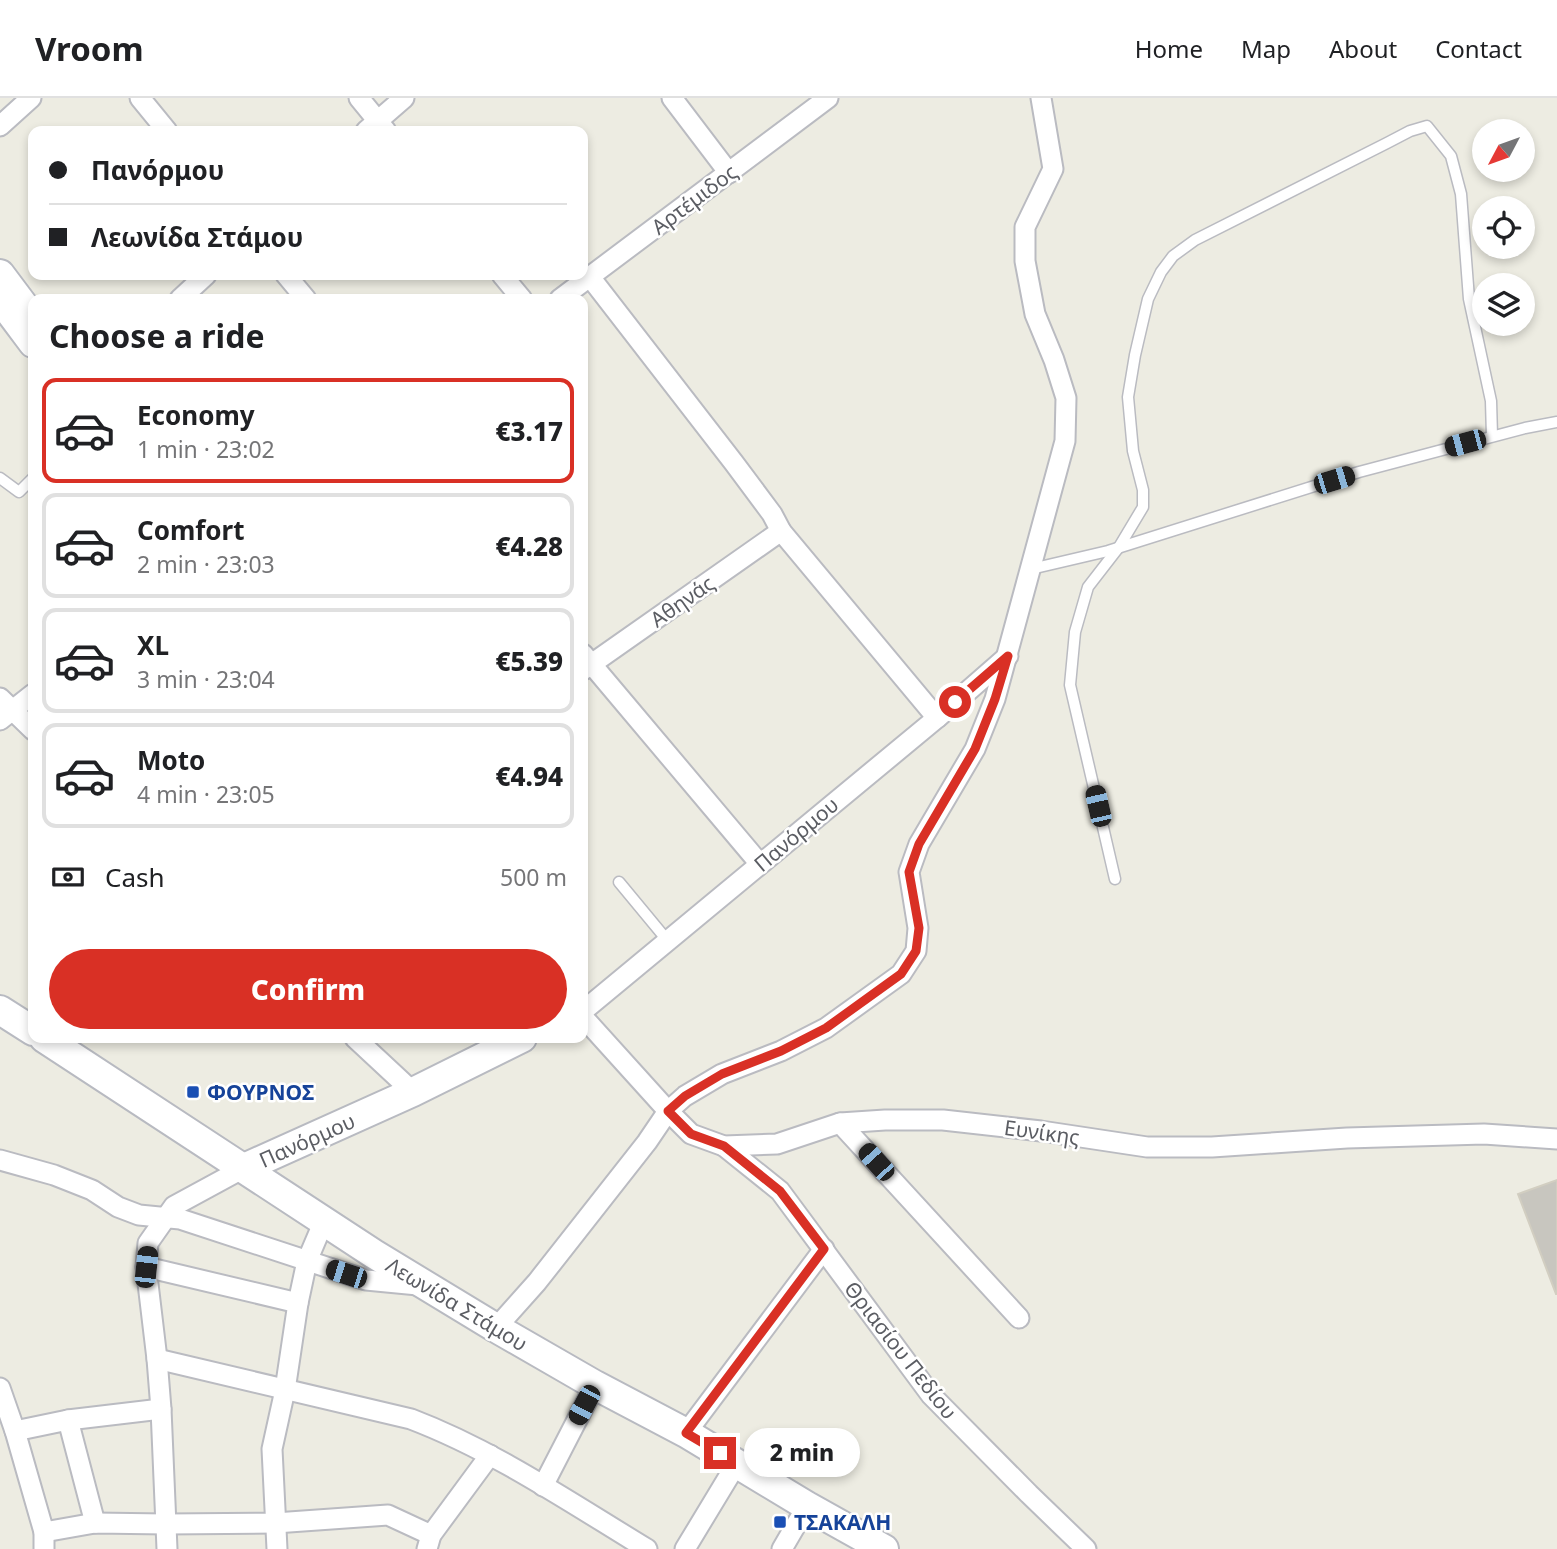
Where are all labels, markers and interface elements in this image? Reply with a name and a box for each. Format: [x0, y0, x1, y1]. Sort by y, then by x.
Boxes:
text: Vroom [35, 26, 144, 71]
text: Home [1135, 32, 1203, 65]
text: Map [1241, 32, 1291, 65]
text: About [1329, 32, 1397, 65]
text: Contact [1435, 32, 1522, 65]
north arrow [1472, 119, 1535, 182]
map controls [1472, 119, 1535, 336]
text: Πανόρμου [91, 152, 224, 188]
street label: Αρτέμιδος [645, 158, 743, 240]
button: locate [1472, 196, 1535, 259]
text: Λεωνίδα Στάμου [91, 219, 303, 255]
button: layers [1472, 273, 1535, 336]
text: Choose a ride [49, 314, 265, 357]
text: Economy [137, 397, 255, 433]
icon: car [53, 399, 116, 462]
text: €3.17 [495, 413, 563, 449]
car [1442, 427, 1489, 459]
text: 1 min · 23:02 [137, 433, 275, 465]
car [1311, 464, 1358, 496]
text: Comfort [137, 512, 245, 548]
icon: car [53, 514, 116, 577]
text: €4.28 [495, 528, 563, 564]
text: 2 min · 23:03 [137, 548, 275, 580]
street label: Αθηνάς [644, 569, 720, 633]
text: XL [137, 627, 169, 663]
icon: car [53, 629, 116, 692]
text: €5.39 [495, 643, 563, 679]
text: 3 min · 23:04 [137, 663, 275, 695]
route start [939, 686, 971, 718]
text: Moto [137, 742, 205, 778]
icon: car [53, 744, 116, 807]
text: €4.94 [495, 758, 563, 794]
text: 4 min · 23:05 [137, 778, 275, 810]
car [1084, 783, 1113, 829]
street label: Πανόρμου [748, 790, 844, 878]
icon: cash [49, 858, 87, 896]
text: Cash [105, 859, 165, 895]
text: 500 m [500, 861, 567, 893]
button: Confirm [49, 949, 567, 1029]
place label: ΦΟΥΡΝΟΣ [207, 1078, 314, 1106]
marker: ΦΟΥΡΝΟΣ [185, 1084, 201, 1100]
street label: Πανόρμου [255, 1106, 359, 1174]
street label: Ευνίκης [1002, 1113, 1082, 1151]
car [855, 1139, 898, 1185]
car [134, 1245, 159, 1289]
street label: Λεωνίδα Στάμου [381, 1251, 533, 1357]
car [323, 1258, 370, 1290]
street label: Θριασίου Πεδίου [838, 1275, 964, 1425]
car [565, 1382, 604, 1428]
callout: 2 min [744, 1428, 860, 1478]
text: 2 min [770, 1436, 834, 1468]
route end [704, 1437, 736, 1469]
place label: ΤΣΑΚΑΛΗ [794, 1508, 891, 1536]
marker: ΤΣΑΚΑΛΗ [772, 1514, 788, 1530]

